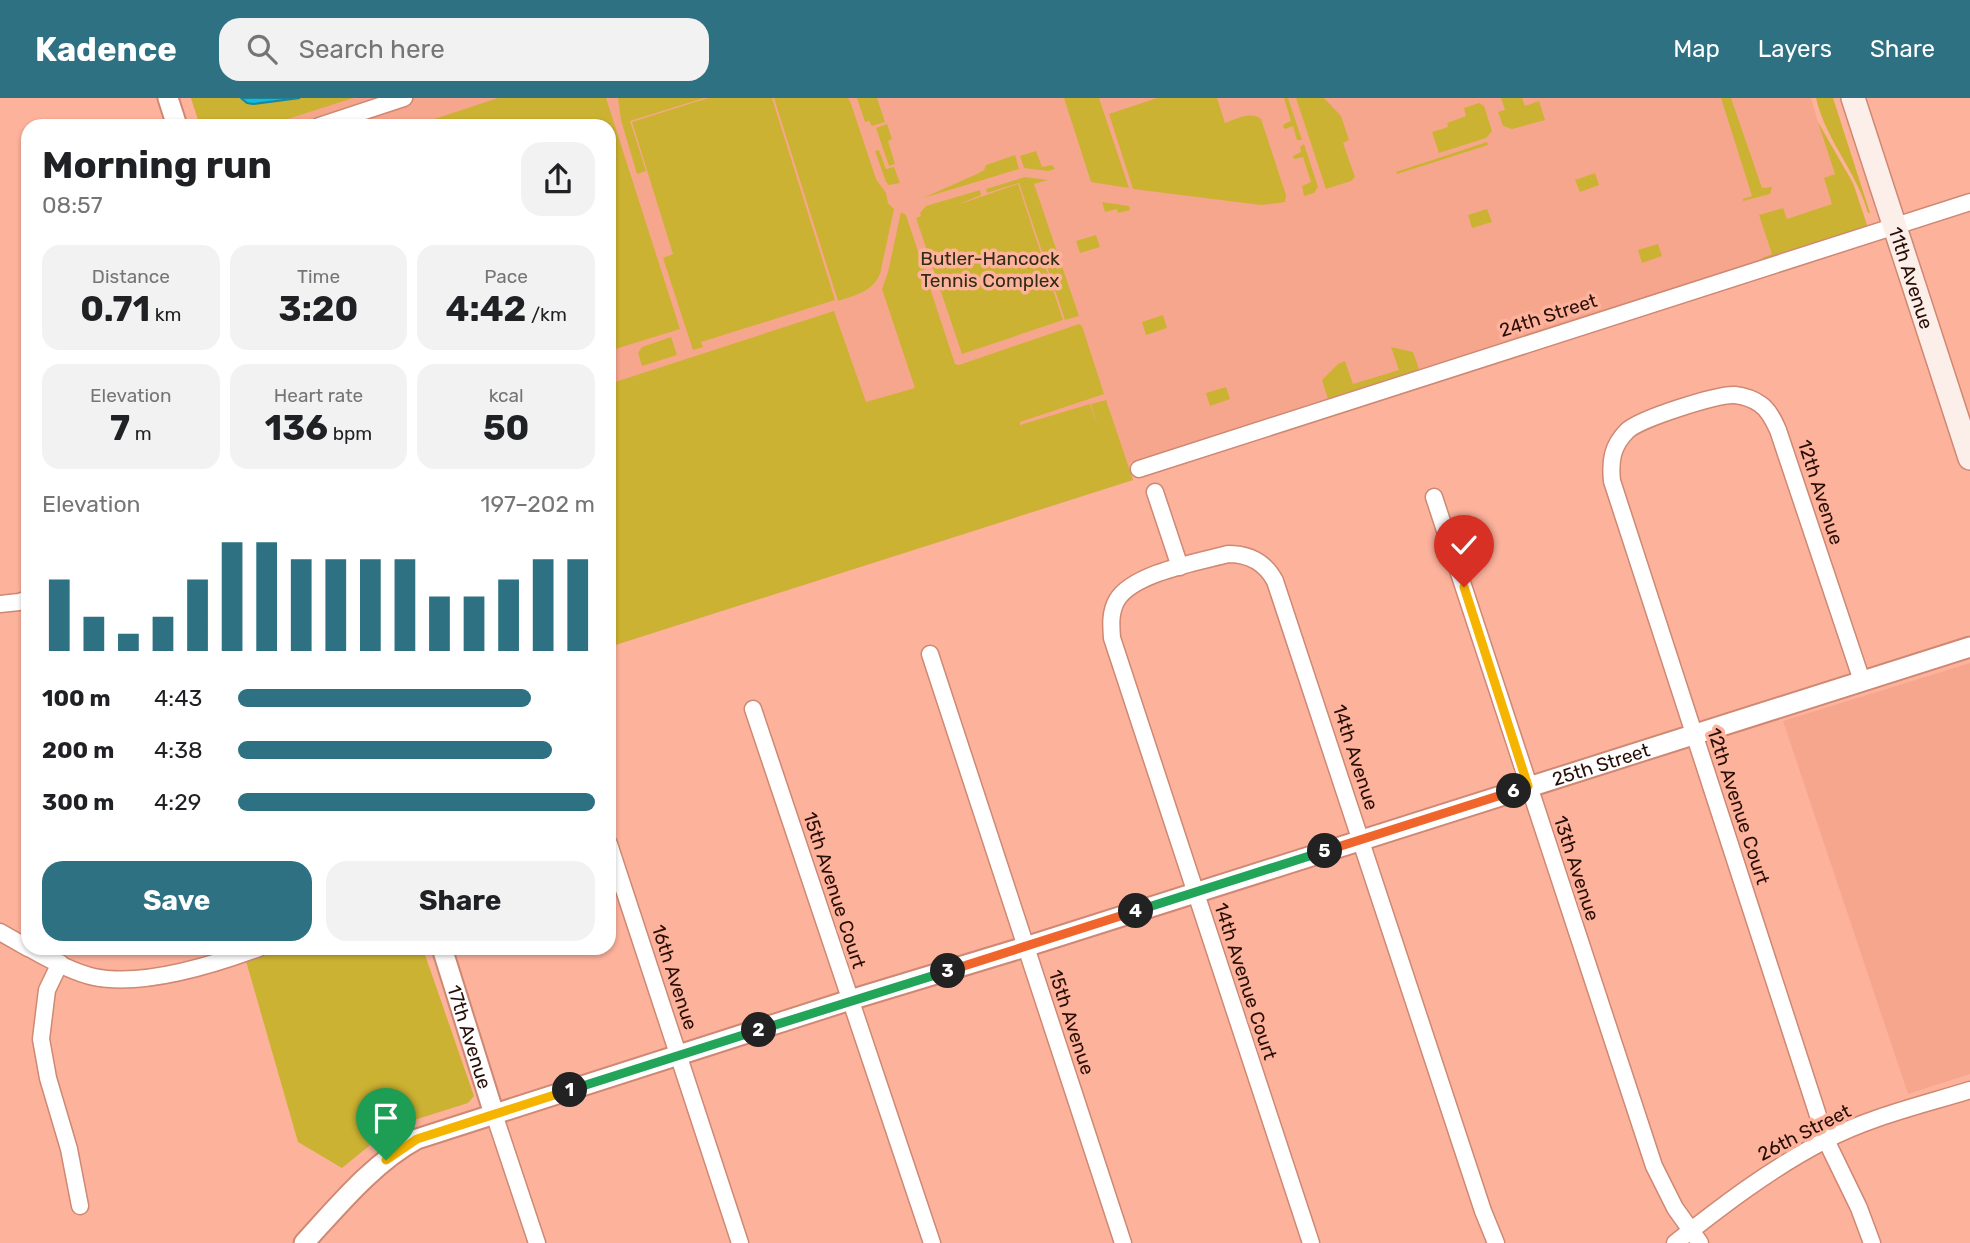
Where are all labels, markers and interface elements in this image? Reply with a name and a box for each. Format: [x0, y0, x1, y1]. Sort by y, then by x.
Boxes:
search box [219, 18, 709, 81]
text: Kadence [35, 30, 177, 69]
icon: search [243, 30, 281, 68]
text: Search here [299, 34, 445, 65]
text: Map [1673, 35, 1720, 63]
text: Layers [1758, 35, 1832, 63]
text: Share [1870, 35, 1935, 63]
text: Morning run [42, 142, 272, 188]
button: share [521, 142, 595, 216]
text: 08:57 [42, 191, 103, 219]
street label: 11th Avenue [1884, 224, 1938, 332]
park label: Butler-Hancock Tennis Complex [920, 247, 1060, 292]
text: Distance [92, 265, 170, 288]
text: Time [297, 265, 340, 288]
text: Pace [484, 265, 528, 288]
text: 0.71 [80, 288, 150, 330]
text: 3:20 [279, 288, 358, 330]
text: 4:42 [446, 288, 526, 330]
street label: 24th Street [1496, 289, 1600, 342]
text: km [150, 303, 181, 326]
text: /km [526, 303, 567, 326]
text: Elevation [90, 384, 172, 407]
text: Heart rate [274, 384, 363, 407]
text: kcal [489, 384, 524, 407]
text: 7 [110, 407, 130, 449]
text: 136 [265, 407, 328, 449]
text: 50 [483, 407, 529, 449]
text: m [130, 422, 152, 445]
text: bpm [328, 422, 372, 445]
street label: 12th Avenue [1793, 437, 1848, 548]
text: Elevation [42, 490, 141, 518]
text: 197–202 m [481, 490, 595, 518]
pin [1434, 515, 1494, 587]
icon: check [1445, 526, 1483, 564]
text: 100 m [42, 684, 111, 712]
text: 4:43 [154, 684, 202, 712]
street label: 14th Avenue [1328, 701, 1383, 813]
street label: 12th Avenue Court [1702, 725, 1775, 888]
text: 200 m [42, 736, 114, 764]
text: 4:38 [154, 736, 203, 764]
street label: 25th Street [1549, 738, 1653, 791]
pin: 6 [1496, 774, 1532, 808]
text: 6 [1507, 779, 1520, 802]
text: 300 m [42, 788, 114, 816]
text: 4:29 [154, 788, 201, 816]
street label: 15th Avenue Court [798, 809, 871, 972]
street label: 13th Avenue [1549, 813, 1604, 924]
pin: 5 [1308, 834, 1342, 868]
text: 5 [1318, 839, 1331, 862]
button: Save [42, 861, 312, 941]
button: Share [326, 861, 595, 941]
pin: 4 [1118, 894, 1154, 928]
text: 4 [1129, 899, 1142, 922]
street label: 14th Avenue Court [1209, 900, 1282, 1063]
street label: 16th Avenue [647, 922, 702, 1033]
pin: 3 [930, 954, 965, 988]
text: 3 [941, 959, 954, 982]
street label: 15th Avenue [1044, 967, 1099, 1078]
street label: 17th Avenue [442, 982, 496, 1092]
pin: 2 [742, 1012, 776, 1048]
text: 2 [752, 1018, 765, 1041]
pin: 1 [552, 1072, 588, 1108]
text: 1 [565, 1078, 574, 1101]
pin [356, 1088, 416, 1160]
icon: arrive [367, 1099, 405, 1137]
street label: 26th Street [1754, 1099, 1855, 1166]

